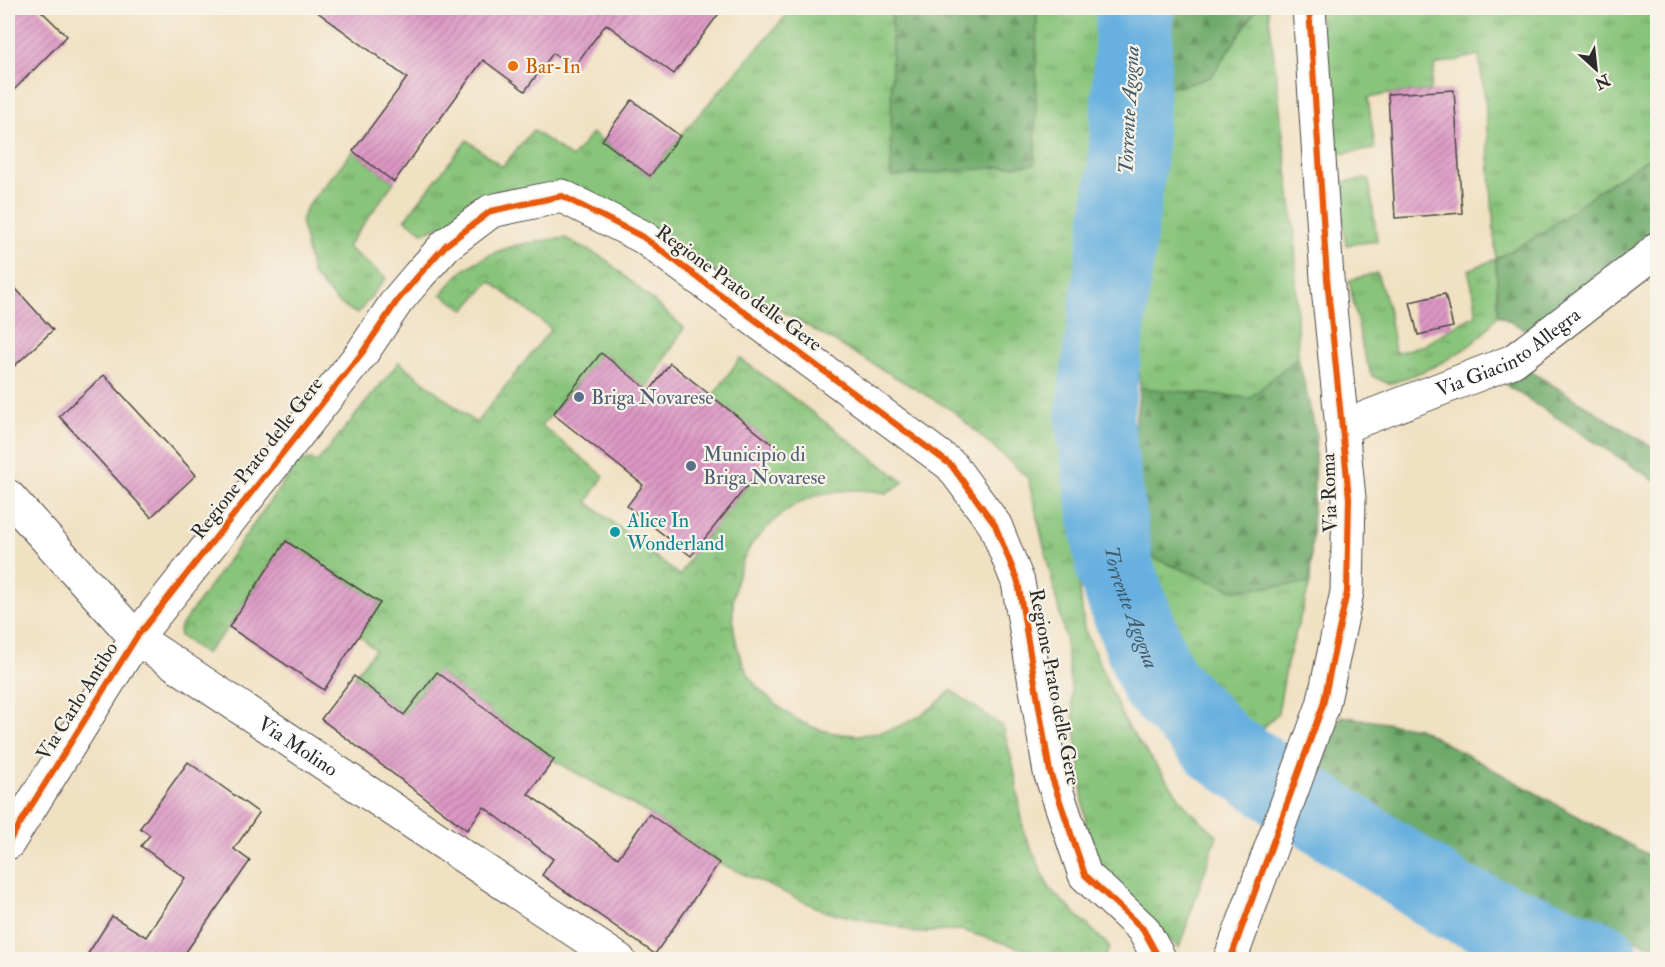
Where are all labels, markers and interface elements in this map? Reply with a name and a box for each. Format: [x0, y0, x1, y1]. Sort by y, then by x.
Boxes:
north arrow [1566, 39, 1626, 99]
water label: Torrente Agogna [1112, 45, 1146, 175]
place label: Bar-In [525, 54, 581, 79]
marker: Bar-In [506, 59, 520, 73]
text: N [1591, 69, 1614, 94]
street label: Regione Prato delle Gere [651, 219, 827, 357]
street label: Via Giacinto Allegra [1432, 301, 1586, 402]
street label: Regione Prato delle Gere [186, 372, 328, 544]
place label: Briga Novarese [591, 385, 714, 410]
marker: Briga Novarese [572, 390, 586, 404]
place label: Municipio di Briga Novarese [703, 442, 826, 490]
street label: Via Roma [1315, 452, 1343, 533]
marker: Municipio di Briga Novarese [684, 459, 698, 473]
place label: Alice In Wonderland [626, 508, 725, 556]
marker: Alice In Wonderland [608, 525, 622, 539]
water label: Torrente Agogna [1098, 544, 1165, 673]
street label: Regione Prato delle Gere [1024, 587, 1086, 787]
street label: Via Carlo Antibo [31, 637, 123, 765]
street label: Via Molino [253, 711, 343, 782]

